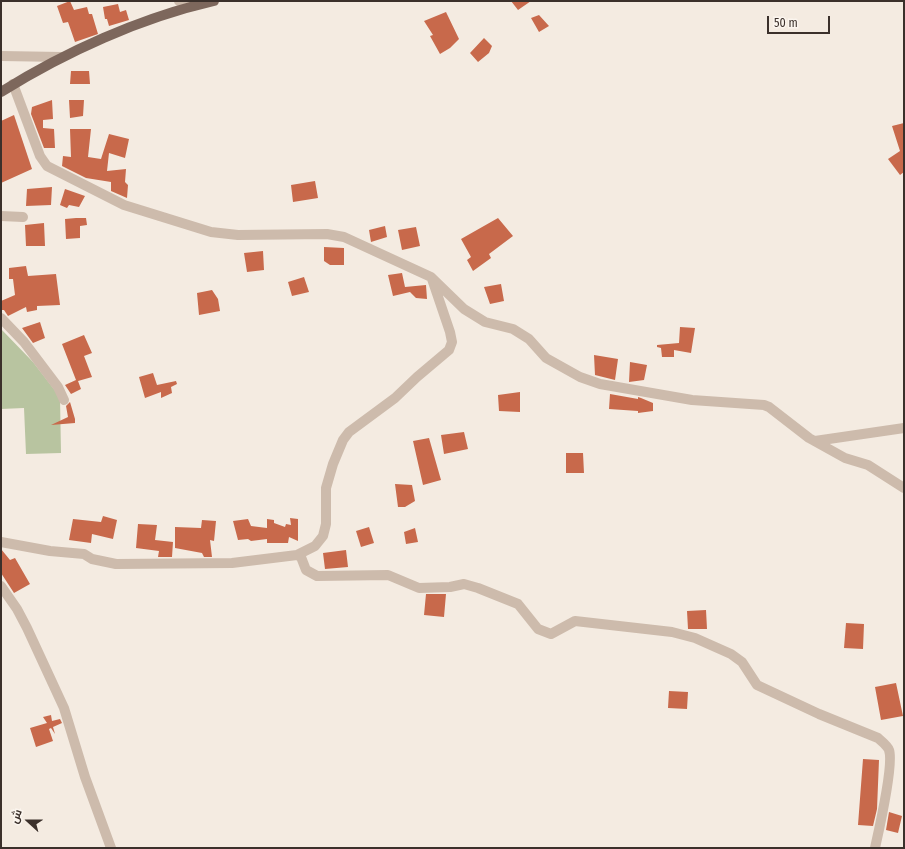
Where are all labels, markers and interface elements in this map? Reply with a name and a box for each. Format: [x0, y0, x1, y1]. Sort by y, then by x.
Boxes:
scale bar [769, 8, 832, 34]
text: 50 m [774, 16, 798, 30]
north arrow [8, 801, 48, 841]
text: ش [8, 808, 25, 825]

